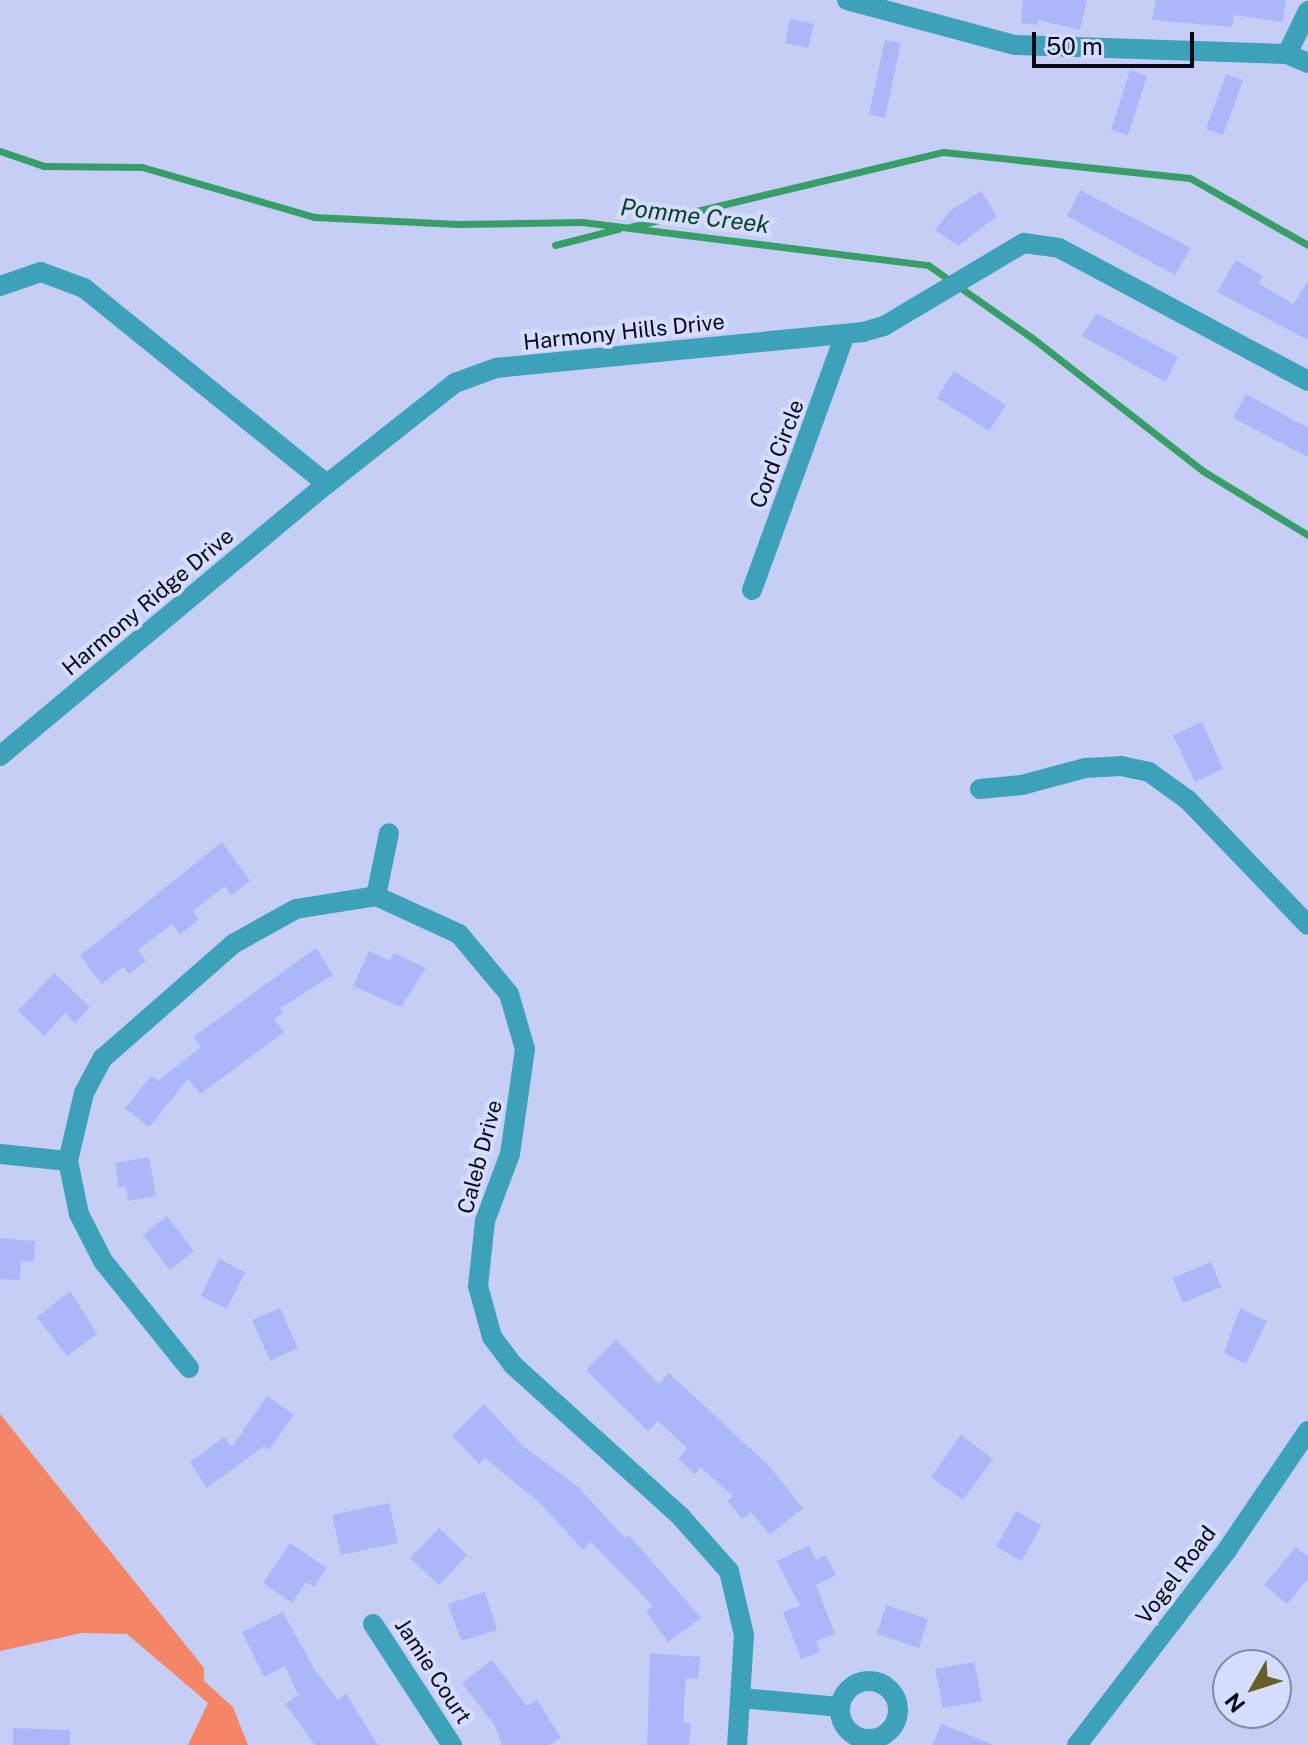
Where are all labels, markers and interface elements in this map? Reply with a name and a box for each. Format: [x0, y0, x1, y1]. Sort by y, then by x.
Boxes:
scale bar [1036, 16, 1198, 66]
text: 50 m [1046, 32, 1103, 60]
water label: Pomme Creek [619, 193, 771, 239]
street label: Harmony Hills Drive [522, 308, 726, 356]
street label: Cord Circle [744, 396, 810, 512]
street label: Harmony Ridge Drive [57, 523, 239, 681]
street label: Caleb Drive [452, 1097, 508, 1217]
street label: Vogel Road [1131, 1521, 1221, 1629]
street label: Jamie Court [389, 1613, 477, 1729]
north arrow [1212, 1649, 1292, 1729]
text: N [1219, 1688, 1250, 1718]

